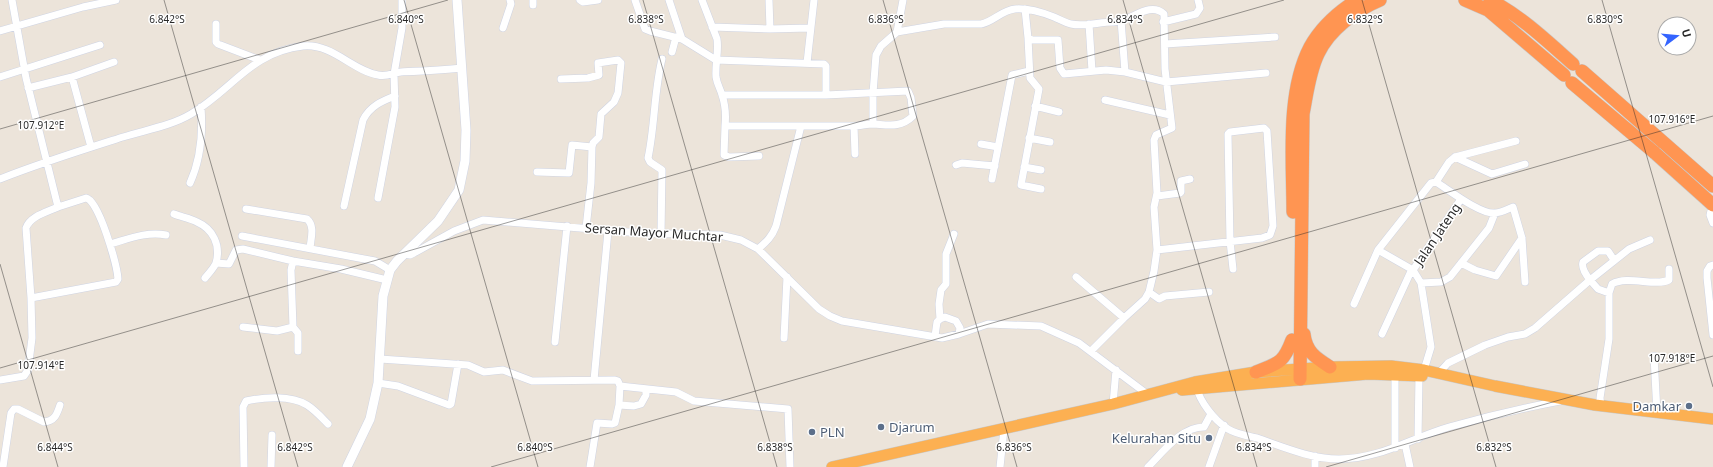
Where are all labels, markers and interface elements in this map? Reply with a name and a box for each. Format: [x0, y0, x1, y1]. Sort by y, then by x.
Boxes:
text: 6.842°S [149, 12, 185, 26]
text: 6.840°S [388, 12, 424, 26]
text: 6.838°S [628, 12, 664, 26]
text: 6.836°S [868, 12, 904, 26]
text: 6.834°S [1107, 12, 1143, 26]
text: 6.832°S [1347, 12, 1383, 26]
text: 6.830°S [1587, 12, 1623, 26]
north arrow [1657, 16, 1697, 56]
text: U [1679, 27, 1695, 39]
text: 107.916°E [1649, 112, 1695, 126]
text: 107.912°E [18, 118, 64, 132]
street label: Jalan Jateng [1408, 199, 1465, 270]
street label: Sersan Mayor Muchtar [584, 218, 724, 246]
text: 107.918°E [1649, 351, 1695, 365]
text: 107.914°E [18, 358, 64, 372]
place label: Damkar [1632, 397, 1682, 415]
marker: Damkar [1684, 401, 1694, 411]
place label: Djarum [889, 418, 935, 436]
marker: Djarum [876, 422, 886, 432]
place label: PLN [820, 423, 845, 441]
marker: PLN [807, 427, 817, 437]
place label: Kelurahan Situ [1112, 429, 1201, 447]
marker: Kelurahan Situ [1204, 433, 1214, 443]
text: 6.844°S [37, 440, 73, 454]
text: 6.842°S [277, 440, 313, 454]
text: 6.840°S [517, 440, 553, 454]
text: 6.838°S [757, 440, 793, 454]
text: 6.836°S [996, 440, 1032, 454]
text: 6.834°S [1236, 440, 1272, 454]
text: 6.832°S [1476, 440, 1512, 454]

